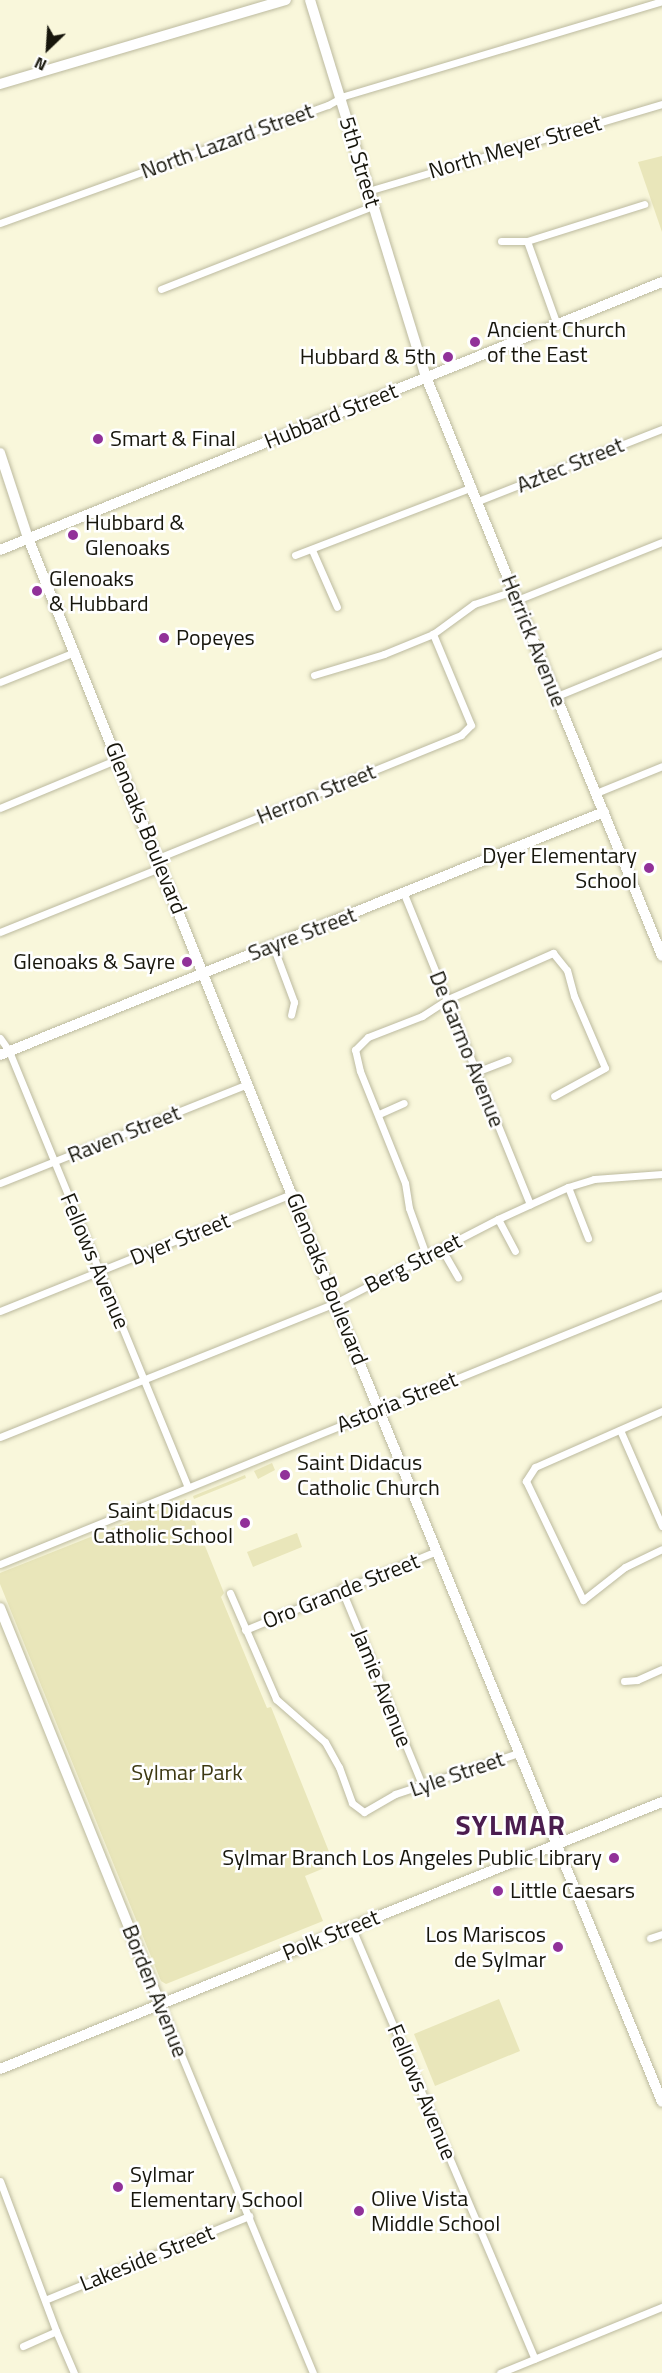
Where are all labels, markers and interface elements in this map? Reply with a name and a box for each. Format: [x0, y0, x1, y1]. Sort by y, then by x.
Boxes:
north arrow [18, 18, 78, 78]
text: N [30, 51, 50, 78]
street label: North Lazard Street [137, 98, 317, 184]
street label: North Meyer Street [426, 110, 604, 184]
street label: 5th Street [334, 113, 386, 211]
place label: Ancient Church of the East [487, 316, 626, 368]
marker: Ancient Church of the East [468, 335, 482, 349]
place label: Hubbard & 5th [300, 344, 436, 370]
marker: Hubbard & 5th [441, 350, 455, 364]
street label: Hubbard Street [261, 377, 401, 455]
place label: Smart & Final [110, 426, 236, 452]
marker: Smart & Final [91, 432, 105, 446]
street label: Aztec Street [513, 432, 627, 498]
place label: Hubbard & Glenoaks [85, 509, 185, 560]
marker: Hubbard & Glenoaks [66, 528, 80, 542]
place label: Glenoaks & Hubbard [49, 565, 149, 616]
street label: Herrick Avenue [496, 571, 572, 711]
marker: Glenoaks & Hubbard [30, 584, 44, 598]
place label: Popeyes [176, 625, 255, 651]
marker: Popeyes [157, 631, 171, 645]
street label: Glenoaks Boulevard [99, 738, 193, 918]
street label: Herron Street [253, 758, 379, 830]
place label: Dyer Elementary School [482, 842, 637, 894]
marker: Dyer Elementary School [642, 861, 656, 875]
street label: Sayre Street [244, 901, 360, 967]
place label: Glenoaks & Sayre [13, 949, 175, 975]
marker: Glenoaks & Sayre [180, 955, 194, 969]
street label: De Garmo Avenue [424, 967, 510, 1131]
street label: Raven Street [64, 1099, 184, 1169]
street label: Fellows Avenue [55, 1189, 135, 1333]
street label: Glenoaks Boulevard [280, 1189, 374, 1369]
street label: Dyer Street [126, 1207, 234, 1271]
street label: Berg Street [360, 1227, 466, 1299]
street label: Astoria Street [333, 1366, 461, 1438]
place label: Saint Didacus Catholic Church [297, 1449, 440, 1500]
marker: Saint Didacus Catholic Church [278, 1468, 292, 1482]
place label: Saint Didacus Catholic School [93, 1497, 233, 1548]
marker: Saint Didacus Catholic School [238, 1516, 252, 1530]
street label: Oro Grande Street [259, 1548, 423, 1634]
street label: Jamie Avenue [346, 1625, 418, 1751]
street label: Lyle Street [406, 1746, 508, 1802]
park label: Sylmar Park [131, 1760, 243, 1786]
district label: SYLMAR [456, 1808, 566, 1842]
place label: Sylmar Branch Los Angeles Public Library [222, 1845, 602, 1871]
marker: Sylmar Branch Los Angeles Public Library [607, 1851, 621, 1865]
place label: Little Caesars [510, 1878, 635, 1904]
marker: Little Caesars [491, 1884, 505, 1898]
street label: Polk Street [279, 1904, 383, 1966]
street label: Borden Avenue [116, 1921, 194, 2061]
place label: Los Mariscos de Sylmar [425, 1921, 546, 1972]
marker: Los Mariscos de Sylmar [551, 1940, 565, 1954]
street label: Fellows Avenue [382, 2020, 462, 2164]
place label: Sylmar Elementary School [130, 2161, 303, 2212]
marker: Sylmar Elementary School [111, 2180, 125, 2194]
place label: Olive Vista Middle School [371, 2185, 500, 2236]
marker: Olive Vista Middle School [352, 2204, 366, 2218]
street label: Lakeside Street [76, 2219, 218, 2297]

